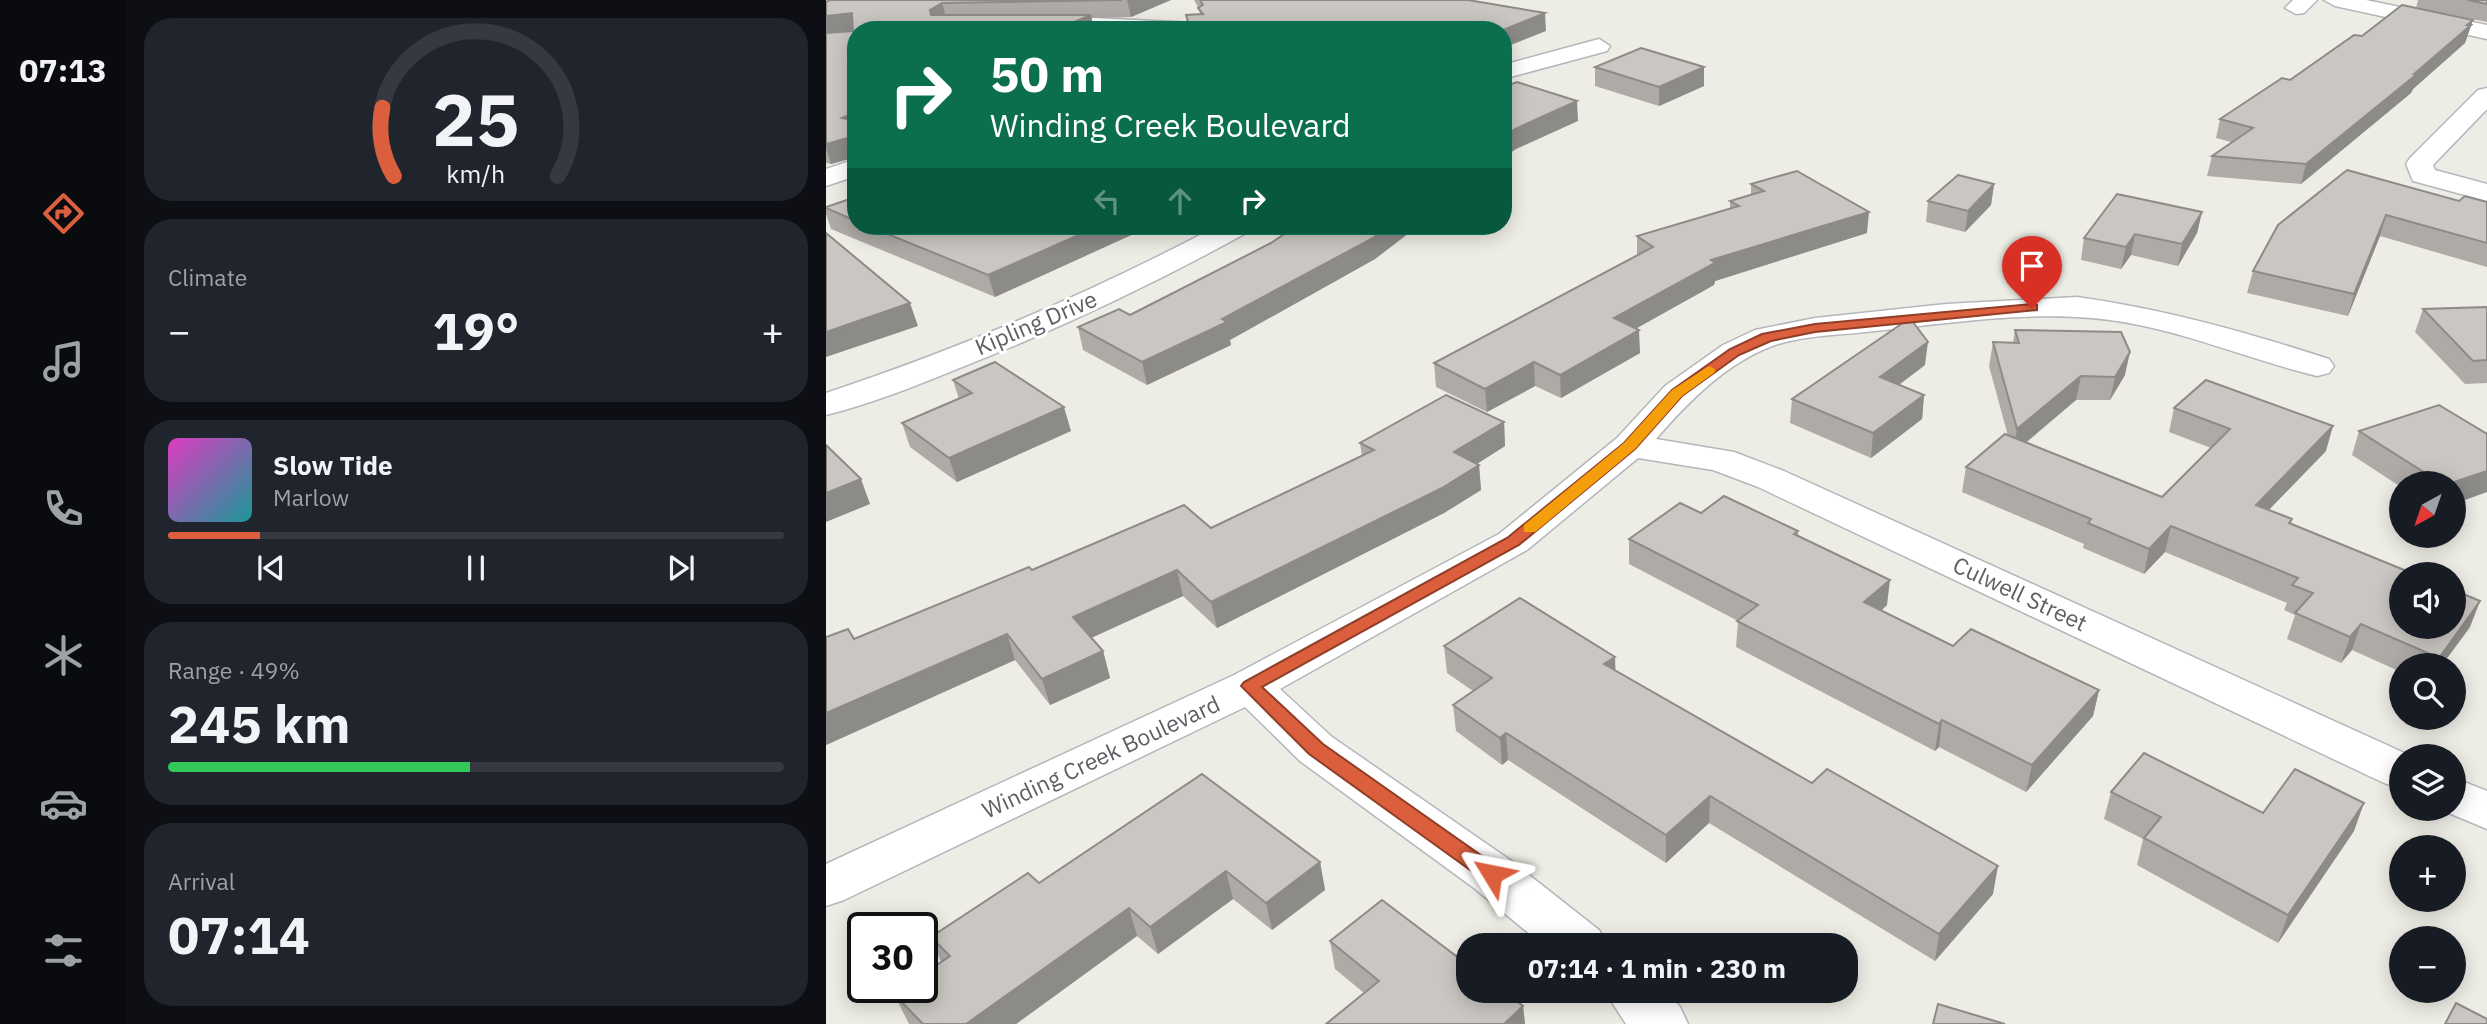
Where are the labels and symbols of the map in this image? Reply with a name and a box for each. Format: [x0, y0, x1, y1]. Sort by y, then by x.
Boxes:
pin [2002, 236, 2062, 308]
street label: Kipling Drive [970, 283, 1101, 361]
north arrow [2389, 471, 2466, 548]
street label: Culwell Street [1949, 549, 2092, 637]
street label: Winding Creek Boulevard [977, 688, 1224, 824]
position arrow [1455, 837, 1529, 911]
speed limit sign: 30 [847, 912, 938, 1003]

